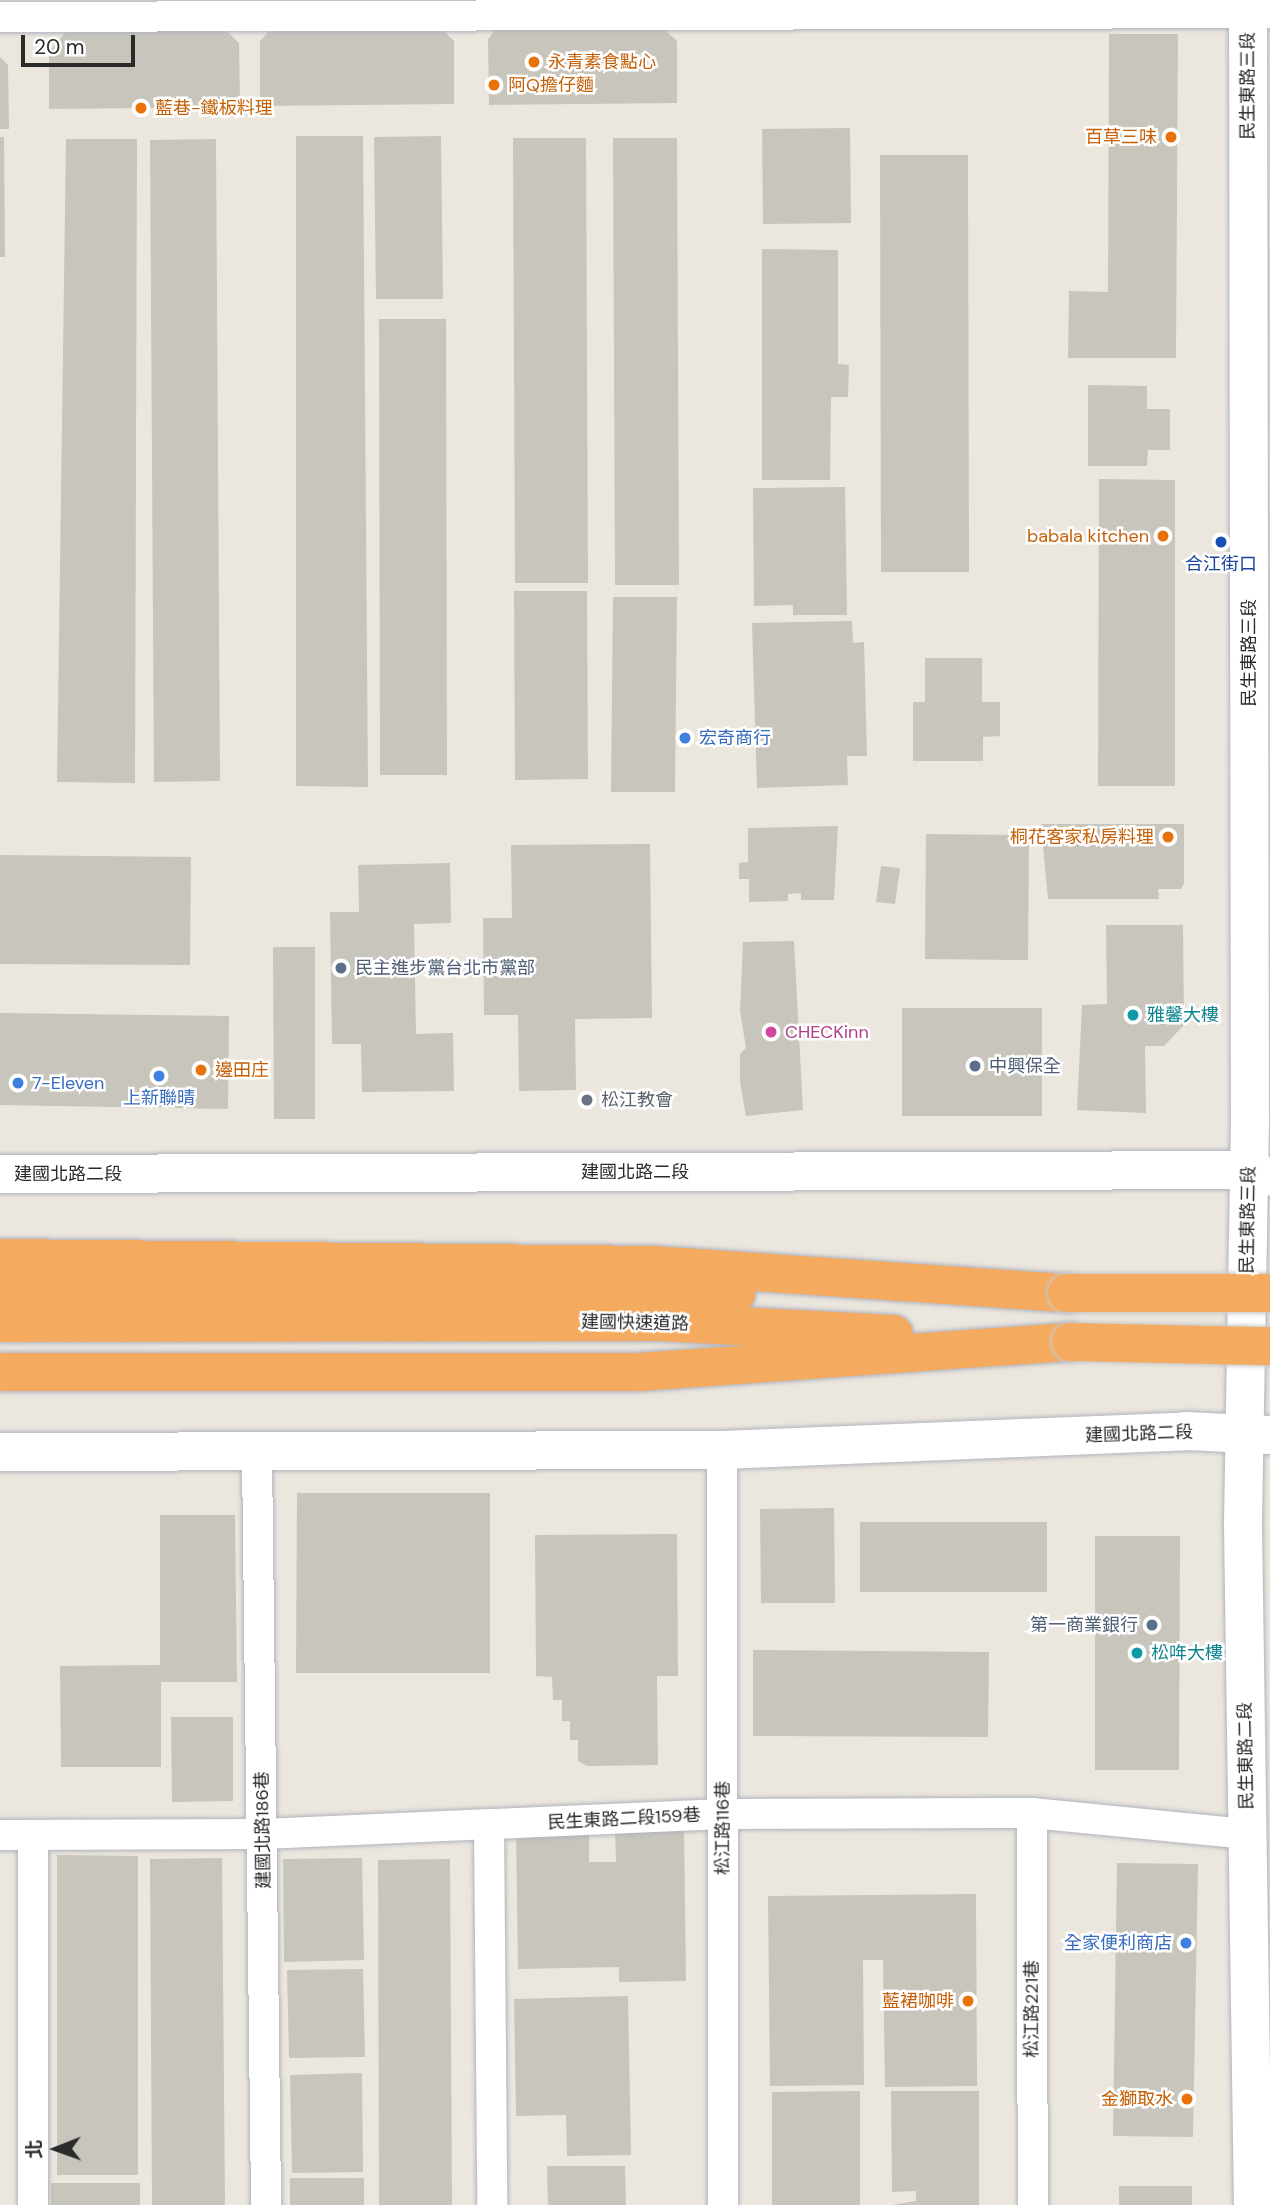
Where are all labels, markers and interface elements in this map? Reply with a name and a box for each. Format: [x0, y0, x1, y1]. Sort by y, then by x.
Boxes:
scale bar [24, 21, 138, 65]
street label: 民生東路三段 [1237, 32, 1259, 140]
text: 20 m [34, 33, 85, 61]
place label: 永青素食點心 [548, 51, 656, 73]
marker: 永青素食點心 [526, 54, 542, 70]
place label: 阿Q擔仔麵 [508, 74, 594, 96]
marker: 阿Q擔仔麵 [486, 77, 502, 93]
place label: 藍巷-鐵板料理 [155, 97, 273, 119]
marker: 藍巷-鐵板料理 [133, 100, 149, 116]
place label: 百草三味 [1085, 126, 1157, 148]
marker: 百草三味 [1163, 129, 1179, 145]
place label: babala kitchen [1027, 525, 1149, 547]
marker: babala kitchen [1155, 528, 1171, 544]
marker: 合江街口 [1213, 534, 1229, 550]
place label: 合江街口 [1185, 553, 1257, 575]
street label: 民生東路三段 [1238, 599, 1260, 707]
place label: 宏奇商行 [699, 727, 771, 749]
marker: 宏奇商行 [677, 730, 693, 746]
place label: 桐花客家私房料理 [1010, 826, 1154, 848]
marker: 桐花客家私房料理 [1160, 829, 1176, 845]
place label: 民主進步黨台北市黨部 [355, 957, 535, 979]
marker: 民主進步黨台北市黨部 [333, 960, 349, 976]
place label: 雅馨大樓 [1147, 1004, 1219, 1026]
marker: 雅馨大樓 [1125, 1007, 1141, 1023]
place label: CHECKinn [785, 1021, 869, 1043]
marker: CHECKinn [763, 1024, 779, 1040]
place label: 中興保全 [989, 1055, 1061, 1077]
marker: 中興保全 [967, 1058, 983, 1074]
place label: 邊田庄 [215, 1059, 269, 1081]
marker: 邊田庄 [193, 1062, 209, 1078]
marker: 上新聯晴 [151, 1068, 167, 1084]
place label: 7-Eleven [32, 1072, 104, 1094]
marker: 7-Eleven [10, 1075, 26, 1091]
place label: 上新聯晴 [123, 1087, 195, 1109]
place label: 松江教會 [601, 1089, 673, 1111]
marker: 松江教會 [579, 1092, 595, 1108]
street label: 建國北路二段 [581, 1161, 689, 1183]
street label: 建國北路二段 [14, 1163, 122, 1185]
street label: 民生東路三段 [1236, 1166, 1260, 1274]
street label: 建國快速道路 [581, 1311, 689, 1335]
street label: 建國北路二段 [1085, 1421, 1193, 1447]
place label: 第一商業銀行 [1030, 1614, 1138, 1636]
marker: 第一商業銀行 [1144, 1617, 1160, 1633]
place label: 松哖大樓 [1151, 1642, 1223, 1664]
marker: 松哖大樓 [1129, 1645, 1145, 1661]
street label: 民生東路二段 [1234, 1702, 1258, 1810]
street label: 建國北路186巷 [251, 1771, 275, 1889]
street label: 松江路116巷 [712, 1781, 734, 1875]
street label: 民生東路二段159巷 [547, 1804, 701, 1834]
place label: 全家便利商店 [1064, 1932, 1172, 1954]
marker: 全家便利商店 [1178, 1935, 1194, 1951]
street label: 松江路221巷 [1021, 1960, 1043, 2058]
place label: 藍裙咖啡 [882, 1990, 954, 2012]
marker: 藍裙咖啡 [960, 1993, 976, 2009]
place label: 金獅取水 [1101, 2088, 1173, 2110]
marker: 金獅取水 [1179, 2091, 1195, 2107]
north arrow [21, 2114, 91, 2184]
text: 北 [22, 2140, 47, 2159]

